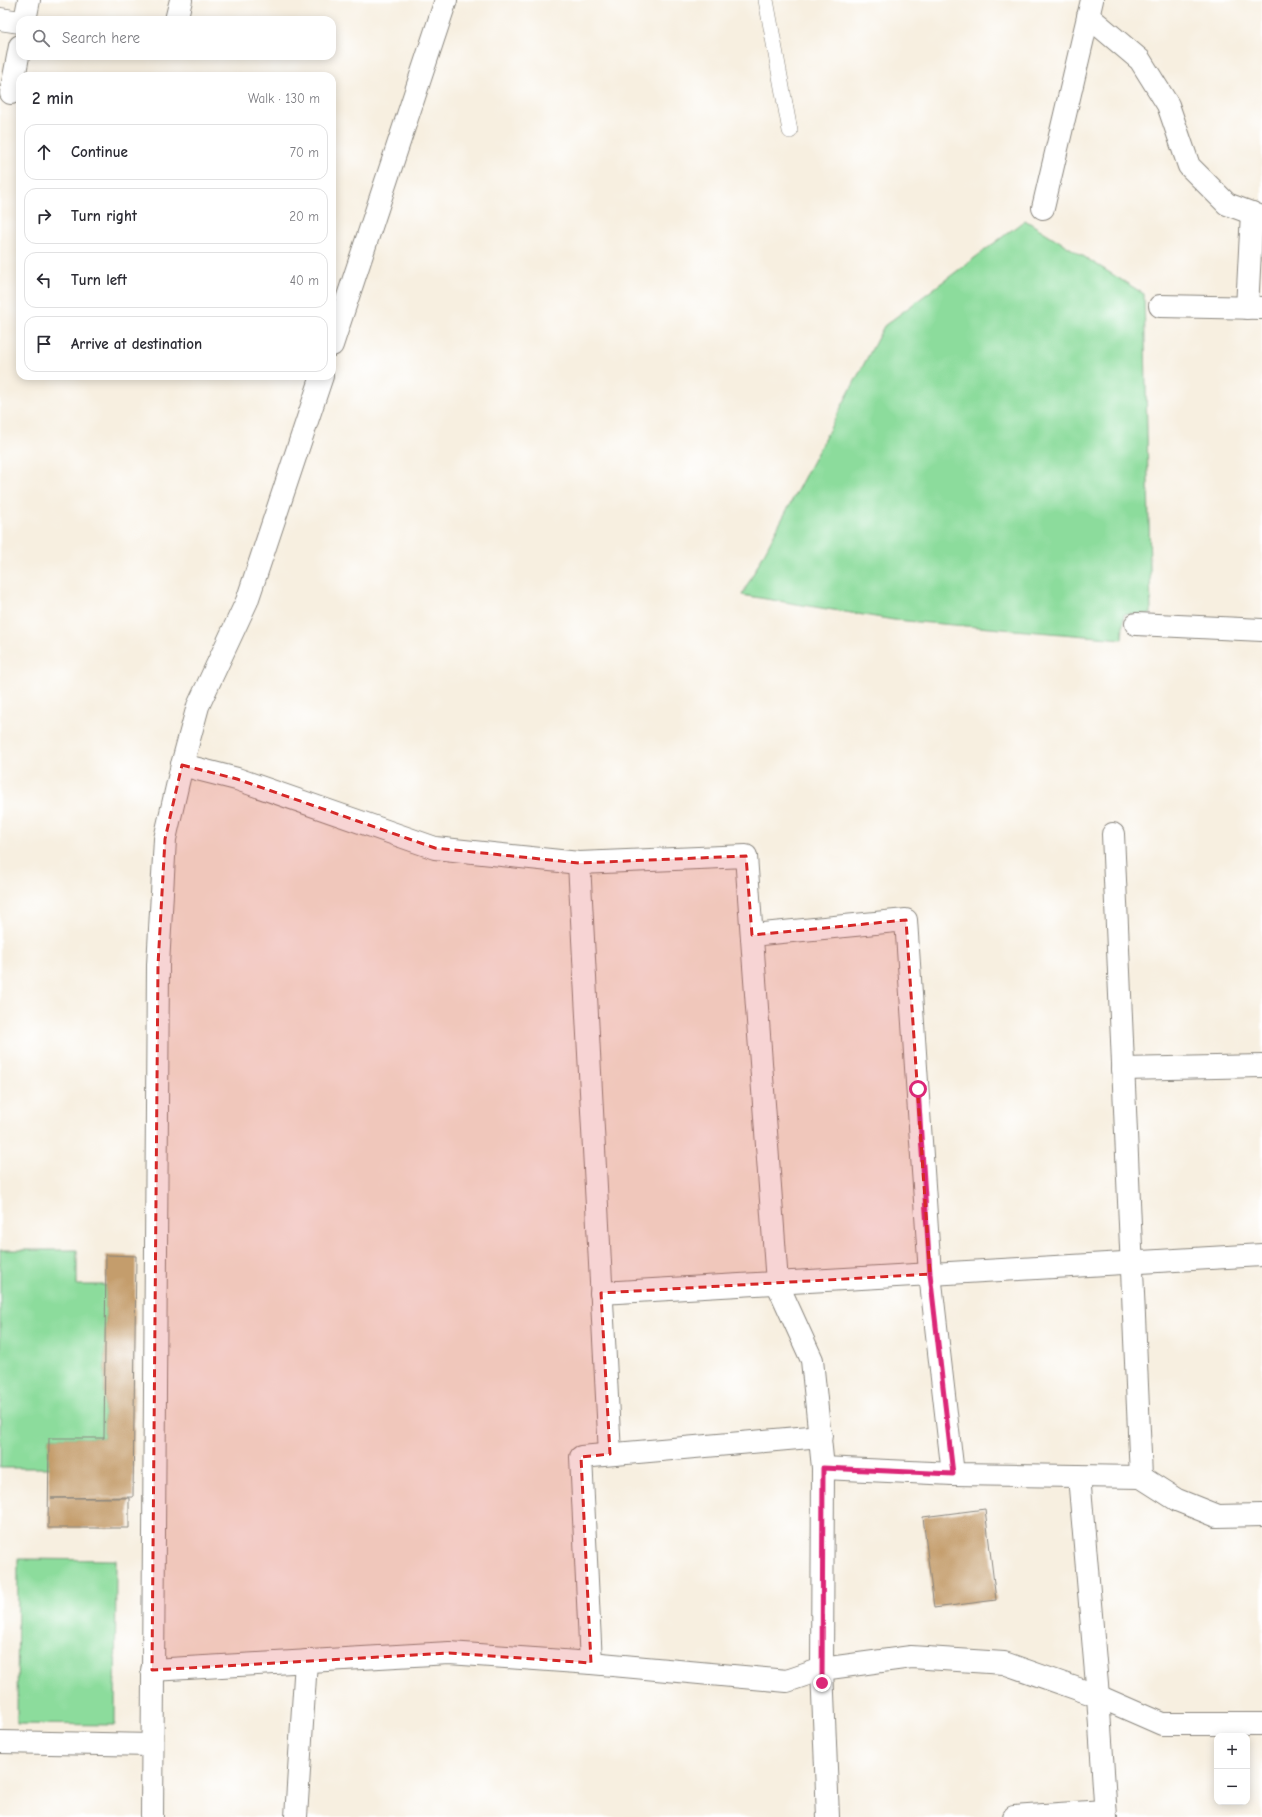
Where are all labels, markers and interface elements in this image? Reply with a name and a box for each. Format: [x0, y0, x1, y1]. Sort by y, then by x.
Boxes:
search box [16, 16, 336, 60]
icon: search [30, 27, 52, 49]
text: Search here [62, 29, 140, 47]
text: 2 min [32, 89, 73, 108]
text: Walk · 130 m [248, 91, 320, 106]
icon: ahead [33, 141, 55, 163]
text: Continue [71, 143, 128, 161]
text: 70 m [290, 145, 319, 160]
icon: right [33, 205, 55, 227]
text: Turn right [71, 207, 137, 225]
text: 20 m [289, 209, 319, 224]
icon: left [33, 269, 55, 291]
text: Turn left [71, 271, 127, 289]
text: 40 m [290, 273, 319, 288]
icon: arrive [33, 333, 55, 355]
text: Arrive at destination [71, 335, 202, 353]
route start [909, 1080, 927, 1098]
route end [813, 1674, 831, 1692]
map controls [1214, 1733, 1250, 1805]
button: + [1214, 1733, 1250, 1769]
button: − [1214, 1769, 1250, 1805]

